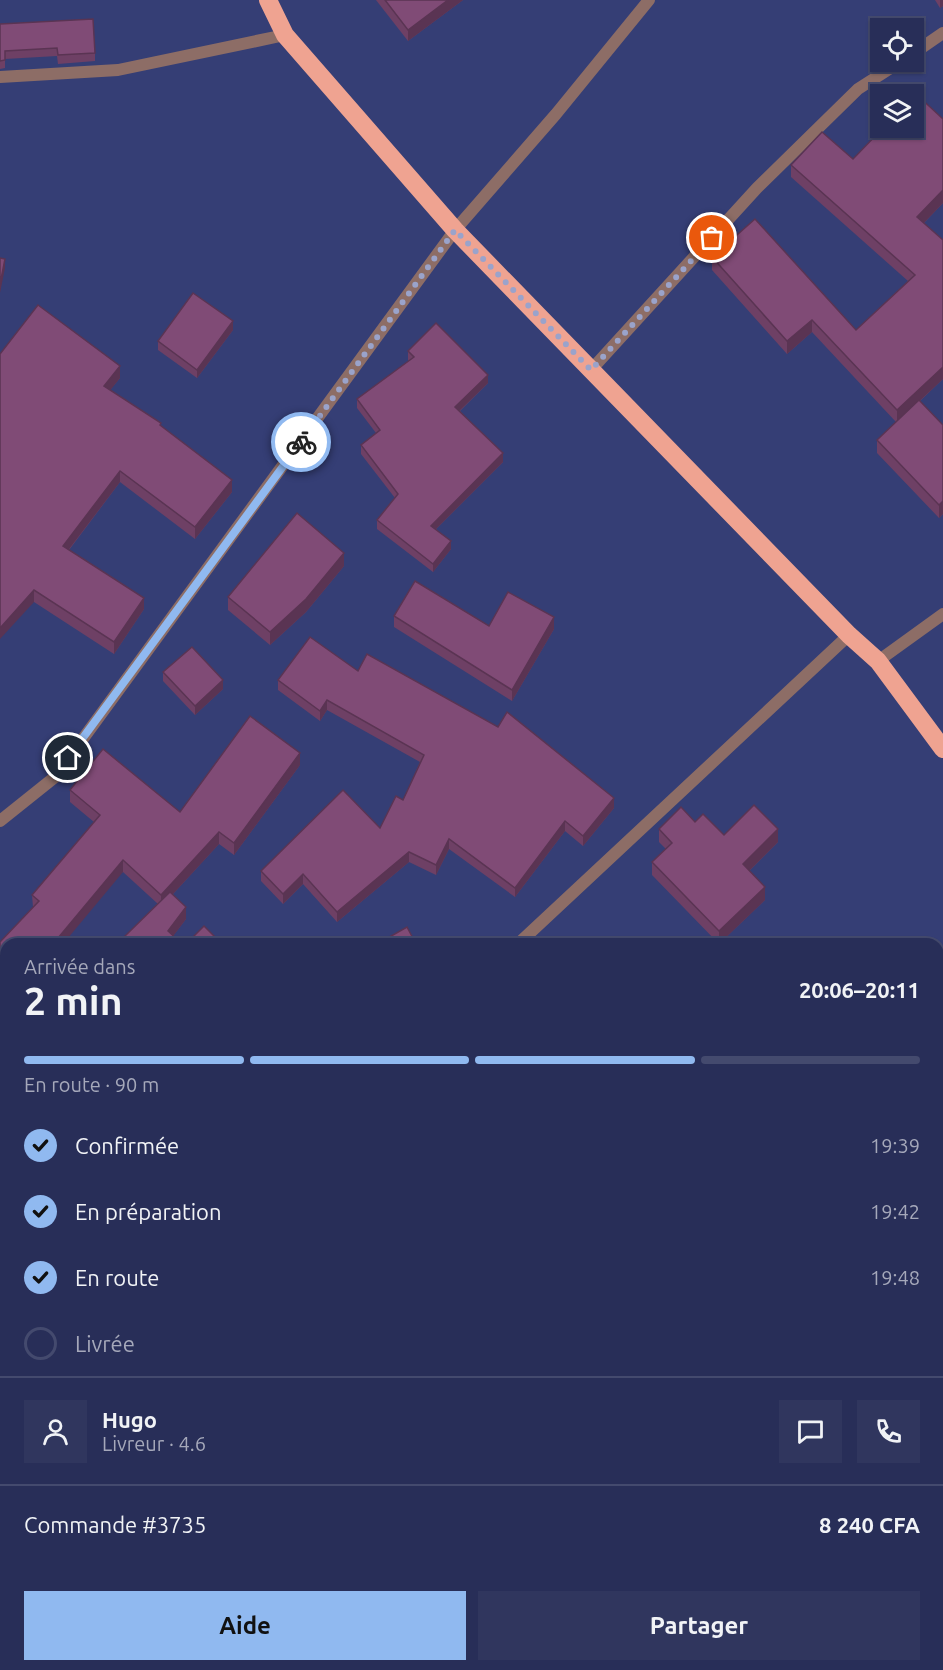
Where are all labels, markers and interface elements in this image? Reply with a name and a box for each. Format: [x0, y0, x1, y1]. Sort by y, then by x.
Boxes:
map controls [870, 18, 924, 138]
button: locate [870, 18, 924, 72]
button: layers [870, 84, 924, 138]
pin [686, 212, 737, 263]
icon: bag [695, 221, 728, 254]
courier [271, 412, 331, 472]
icon: bike [285, 426, 318, 459]
pin [42, 732, 93, 783]
icon: home [51, 741, 84, 774]
text: Arrivée dans [24, 955, 135, 978]
text: 20:06–20:11 [799, 977, 920, 1002]
text: 2 min [24, 979, 123, 1022]
text: En route · 90 m [24, 1073, 159, 1096]
icon: check [24, 1129, 57, 1162]
text: Confirmée [75, 1133, 179, 1158]
text: 19:39 [870, 1134, 920, 1157]
icon: check [24, 1195, 57, 1228]
text: En préparation [75, 1199, 222, 1224]
text: 19:42 [870, 1200, 920, 1223]
icon: check [24, 1261, 57, 1294]
text: En route [75, 1265, 159, 1290]
text: 19:48 [870, 1266, 920, 1289]
text: Livrée [75, 1331, 135, 1356]
button: person [24, 1400, 87, 1463]
button: chat [779, 1400, 842, 1463]
button: phone [857, 1400, 920, 1463]
text: Hugo [102, 1407, 157, 1432]
text: Livreur · 4.6 [102, 1432, 206, 1455]
text: Commande #3735 [24, 1512, 206, 1537]
text: 8 240 CFA [819, 1512, 920, 1537]
button: Aide [24, 1591, 466, 1660]
button: Partager [478, 1591, 920, 1660]

